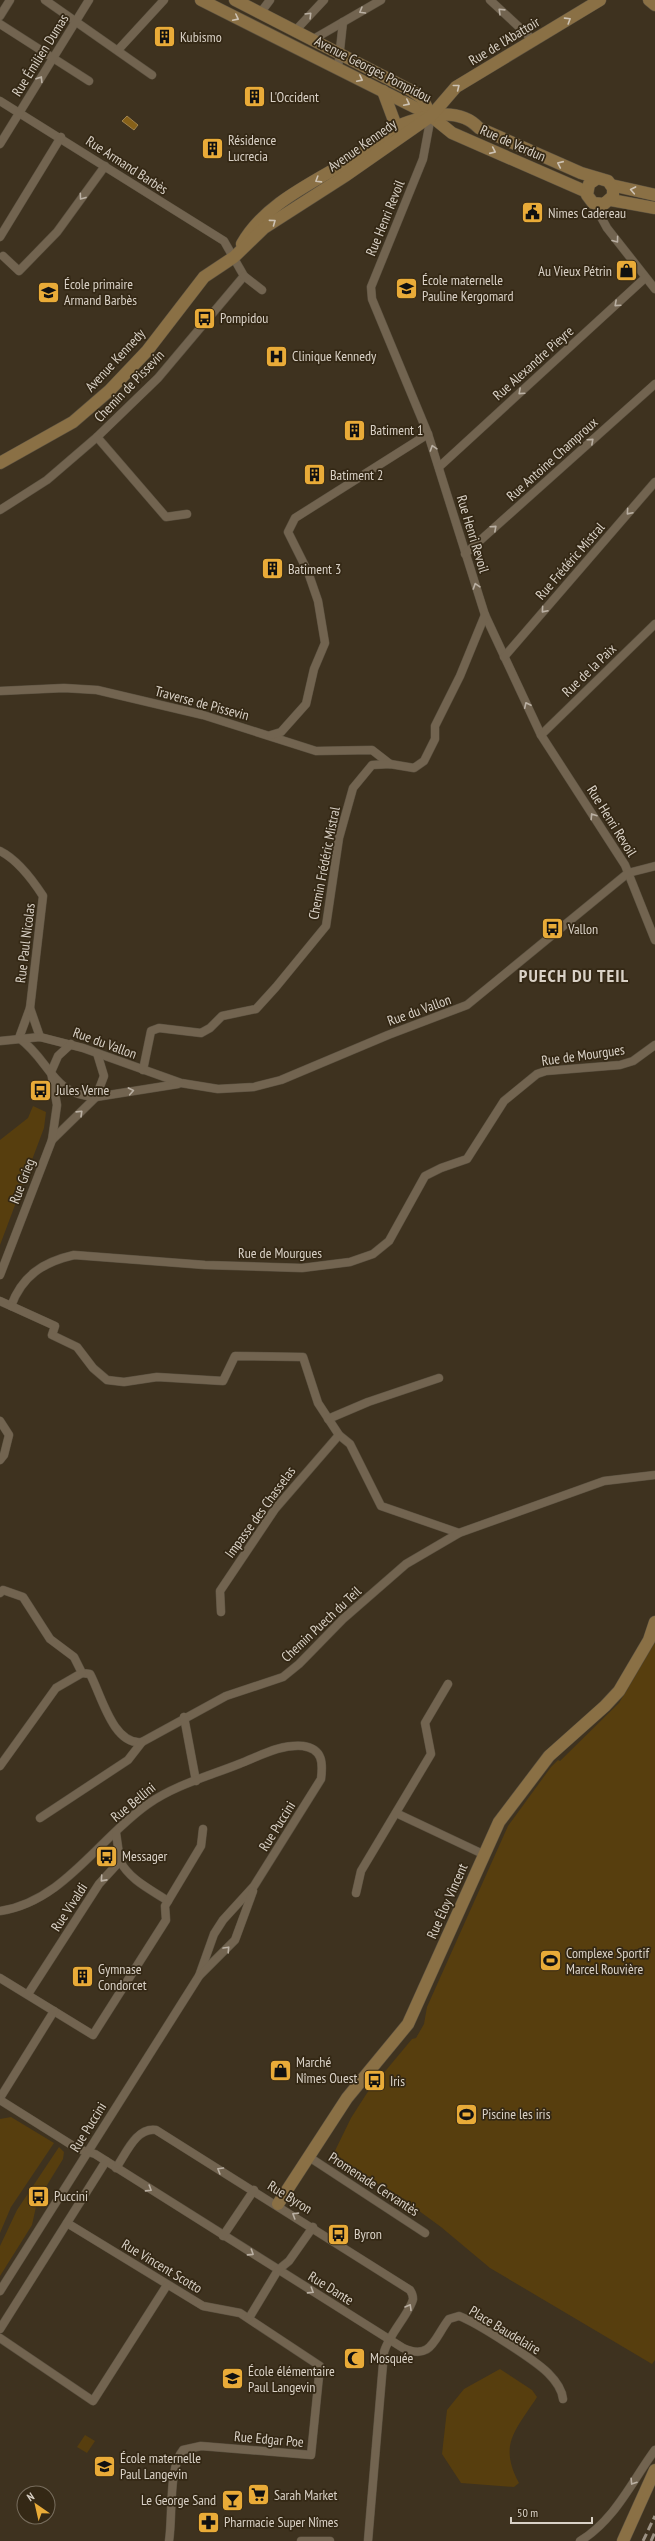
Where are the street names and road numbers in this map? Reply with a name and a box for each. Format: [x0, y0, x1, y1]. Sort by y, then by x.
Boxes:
street label: Rue Émilien Dumas [8, 10, 73, 100]
street label: Rue de l'Abattoir [465, 13, 543, 69]
street label: Avenue Georges Pompidou [312, 32, 434, 106]
street label: Avenue Kennedy [324, 114, 400, 175]
street label: Rue de Verdun [477, 121, 549, 165]
street label: Rue Armand Barbès [83, 132, 172, 198]
street label: Rue Henri Revoil [362, 177, 409, 259]
street label: Rue Alexandre Pieyre [489, 322, 577, 404]
street label: Avenue Kennedy [81, 324, 149, 395]
street label: Chemin de Pissevin [90, 346, 168, 426]
street label: Rue Antoine Champroux [503, 413, 602, 505]
street label: Rue Henri Revoil [453, 493, 494, 576]
street label: Rue Frédéric Mistral [532, 518, 609, 603]
street label: Rue de la Paix [558, 640, 620, 700]
street label: Traverse de Pissevin [153, 682, 251, 724]
street label: Rue Henri Revoil [583, 782, 641, 860]
street label: Chemin Frédéric Mistral [304, 804, 344, 921]
street label: Rue Paul Nicolas [11, 902, 39, 984]
street label: Rue du Vallon [385, 990, 453, 1030]
street label: Rue du Vallon [71, 1023, 139, 1063]
street label: Rue de Mourgues [540, 1040, 626, 1070]
street label: Rue Grieg [5, 1156, 39, 1206]
street label: Rue de Mourgues [238, 1244, 322, 1262]
street label: Impasse des Chasselas [221, 1462, 299, 1561]
street label: Chemin Puech du Teil [277, 1582, 365, 1666]
street label: Rue Bellini [107, 1778, 159, 1826]
street label: Rue Puccini [255, 1798, 299, 1854]
street label: Rue Éloy Vincent [422, 1860, 472, 1941]
street label: Rue Vivaldi [47, 1879, 91, 1935]
street label: Rue Puccini [66, 2099, 110, 2155]
street label: Promenade Cervantès [325, 2148, 423, 2220]
street label: Rue Byron [264, 2176, 316, 2218]
street label: Rue Vincent Scotto [118, 2235, 206, 2297]
street label: Rue Dante [305, 2267, 357, 2309]
street label: Place Baudelaire [466, 2302, 544, 2359]
street label: Rue Edgar Poe [233, 2427, 305, 2451]

